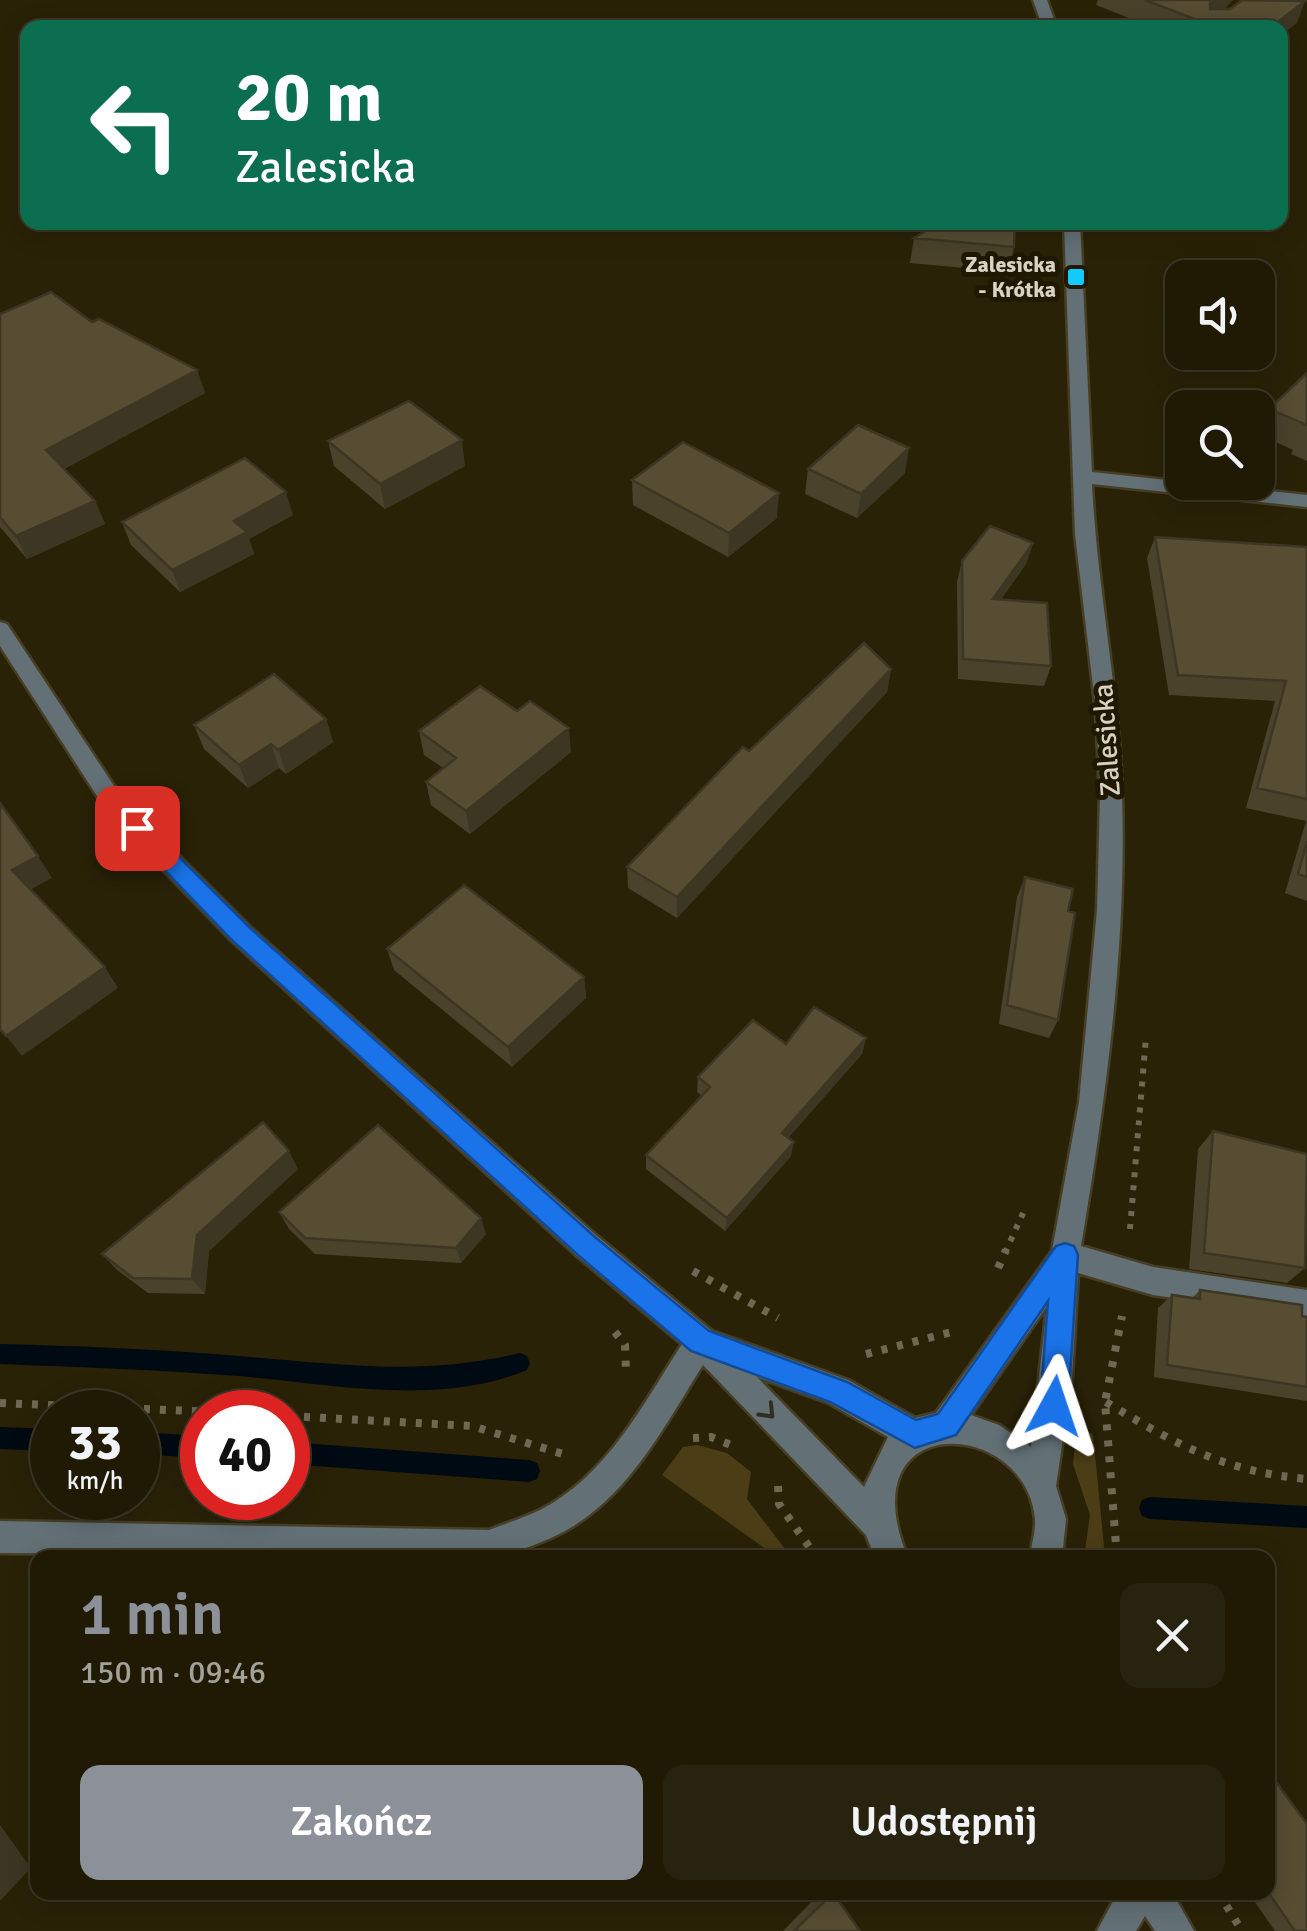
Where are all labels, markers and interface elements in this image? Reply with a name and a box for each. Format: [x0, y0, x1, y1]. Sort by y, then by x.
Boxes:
text: 20 m [235, 54, 383, 140]
icon: left [70, 60, 200, 190]
text: Zalesicka [235, 140, 416, 195]
place label: Zalesicka - Krótka [965, 251, 1056, 303]
map controls [1165, 260, 1275, 500]
button: sound [1165, 260, 1275, 370]
marker: Zalesicka - Krótka [1065, 266, 1087, 288]
button: search [1165, 390, 1275, 500]
street label: Zalesicka [1086, 683, 1128, 797]
pin [95, 786, 180, 871]
icon: arrive [110, 801, 165, 856]
position arrow [1002, 1354, 1106, 1458]
speed limit sign: 40 [180, 1390, 310, 1520]
one-way arrow [756, 1400, 774, 1419]
text: 33 [68, 1412, 122, 1474]
text: km/h [67, 1465, 123, 1496]
text: 1 min [80, 1578, 224, 1652]
button: close [1120, 1583, 1225, 1688]
text: 150 m · 09:46 [80, 1653, 266, 1692]
button: Zakończ [80, 1765, 643, 1880]
button: Udostępnij [663, 1765, 1225, 1880]

